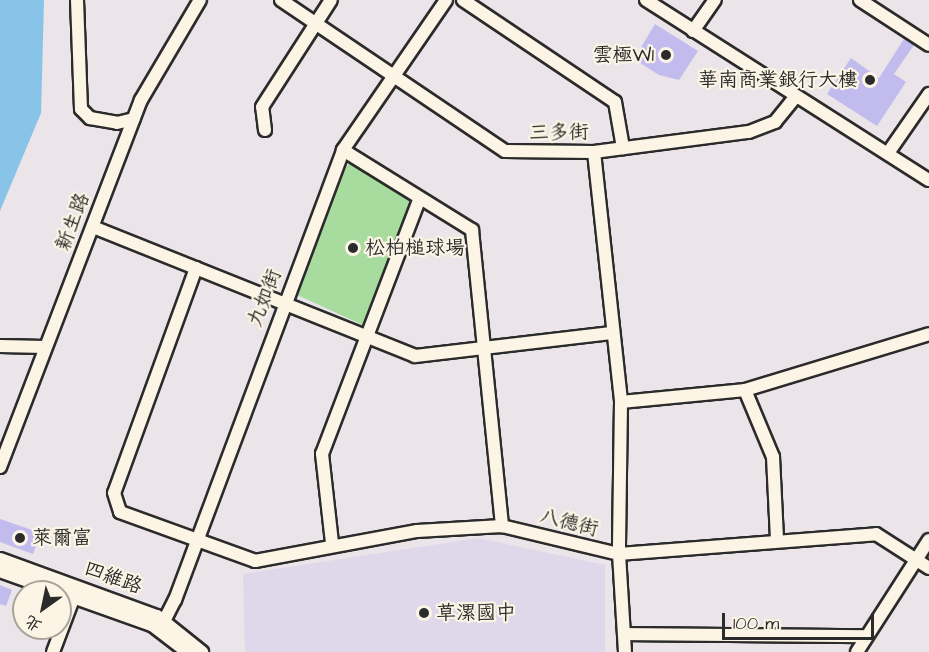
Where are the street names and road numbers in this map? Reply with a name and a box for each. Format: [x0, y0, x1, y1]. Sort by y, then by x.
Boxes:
street label: 三多街 [529, 120, 589, 146]
street label: 新生路 [51, 190, 95, 254]
street label: 九如街 [243, 266, 287, 330]
street label: 八德街 [537, 504, 601, 542]
street label: 四維路 [81, 556, 145, 600]

